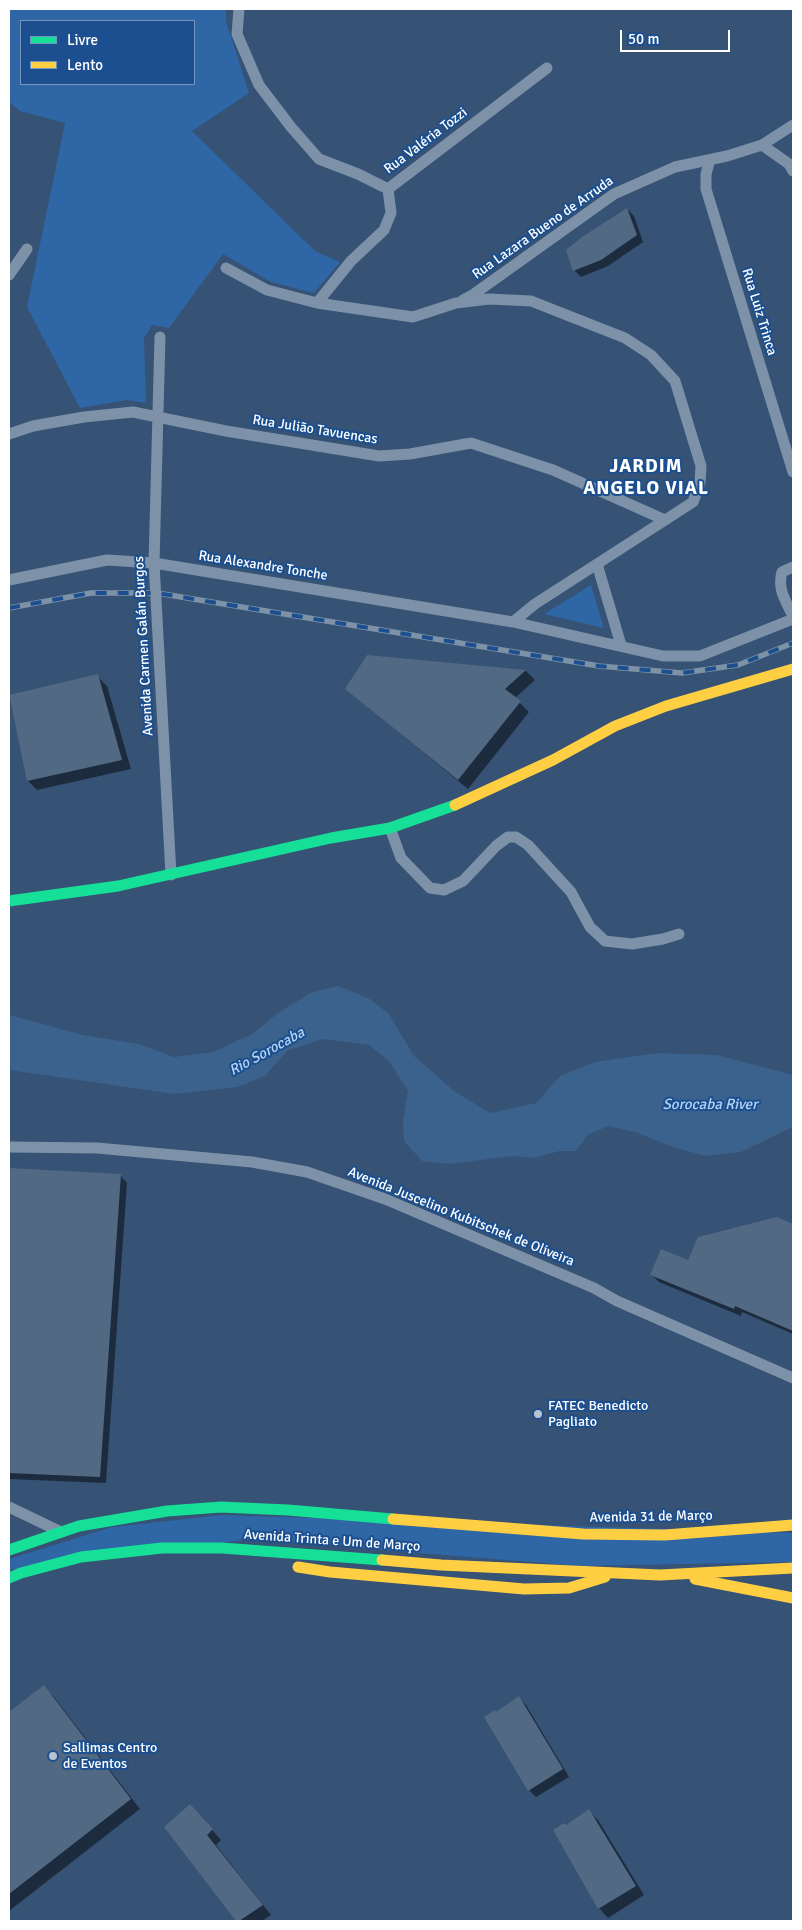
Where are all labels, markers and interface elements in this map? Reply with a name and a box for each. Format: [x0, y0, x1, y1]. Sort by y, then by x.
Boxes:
legend [20, 20, 195, 85]
scale bar [622, 20, 732, 52]
text: 50 m [628, 30, 659, 48]
text: Livre [67, 31, 98, 49]
text: Lento [67, 56, 103, 74]
street label: Rua Valéria Tozzi [381, 104, 471, 178]
street label: Rua Lazara Bueno de Arruda [469, 173, 617, 283]
street label: Rua Luiz Trinca [738, 266, 780, 358]
street label: Rua Julião Tavuencas [251, 412, 379, 448]
district label: JARDIM ANGELO VIAL [582, 456, 710, 500]
street label: Rua Alexandre Tonche [197, 547, 329, 585]
street label: Avenida Carmen Galán Burgos [131, 556, 157, 736]
water label: Rio Sorocaba [226, 1024, 308, 1080]
water label: Sorocaba River [662, 1096, 758, 1114]
street label: Avenida Juscelino Kubitschek de Oliveira [345, 1164, 577, 1270]
place label: FATEC Benedicto Pagliato [548, 1398, 648, 1430]
marker: FATEC Benedicto Pagliato [532, 1408, 544, 1420]
street label: Avenida 31 de Março [589, 1508, 713, 1526]
street label: Avenida Trinta e Um de Março [243, 1526, 421, 1556]
place label: Sallimas Centro de Eventos [63, 1740, 157, 1772]
marker: Sallimas Centro de Eventos [47, 1750, 59, 1762]

